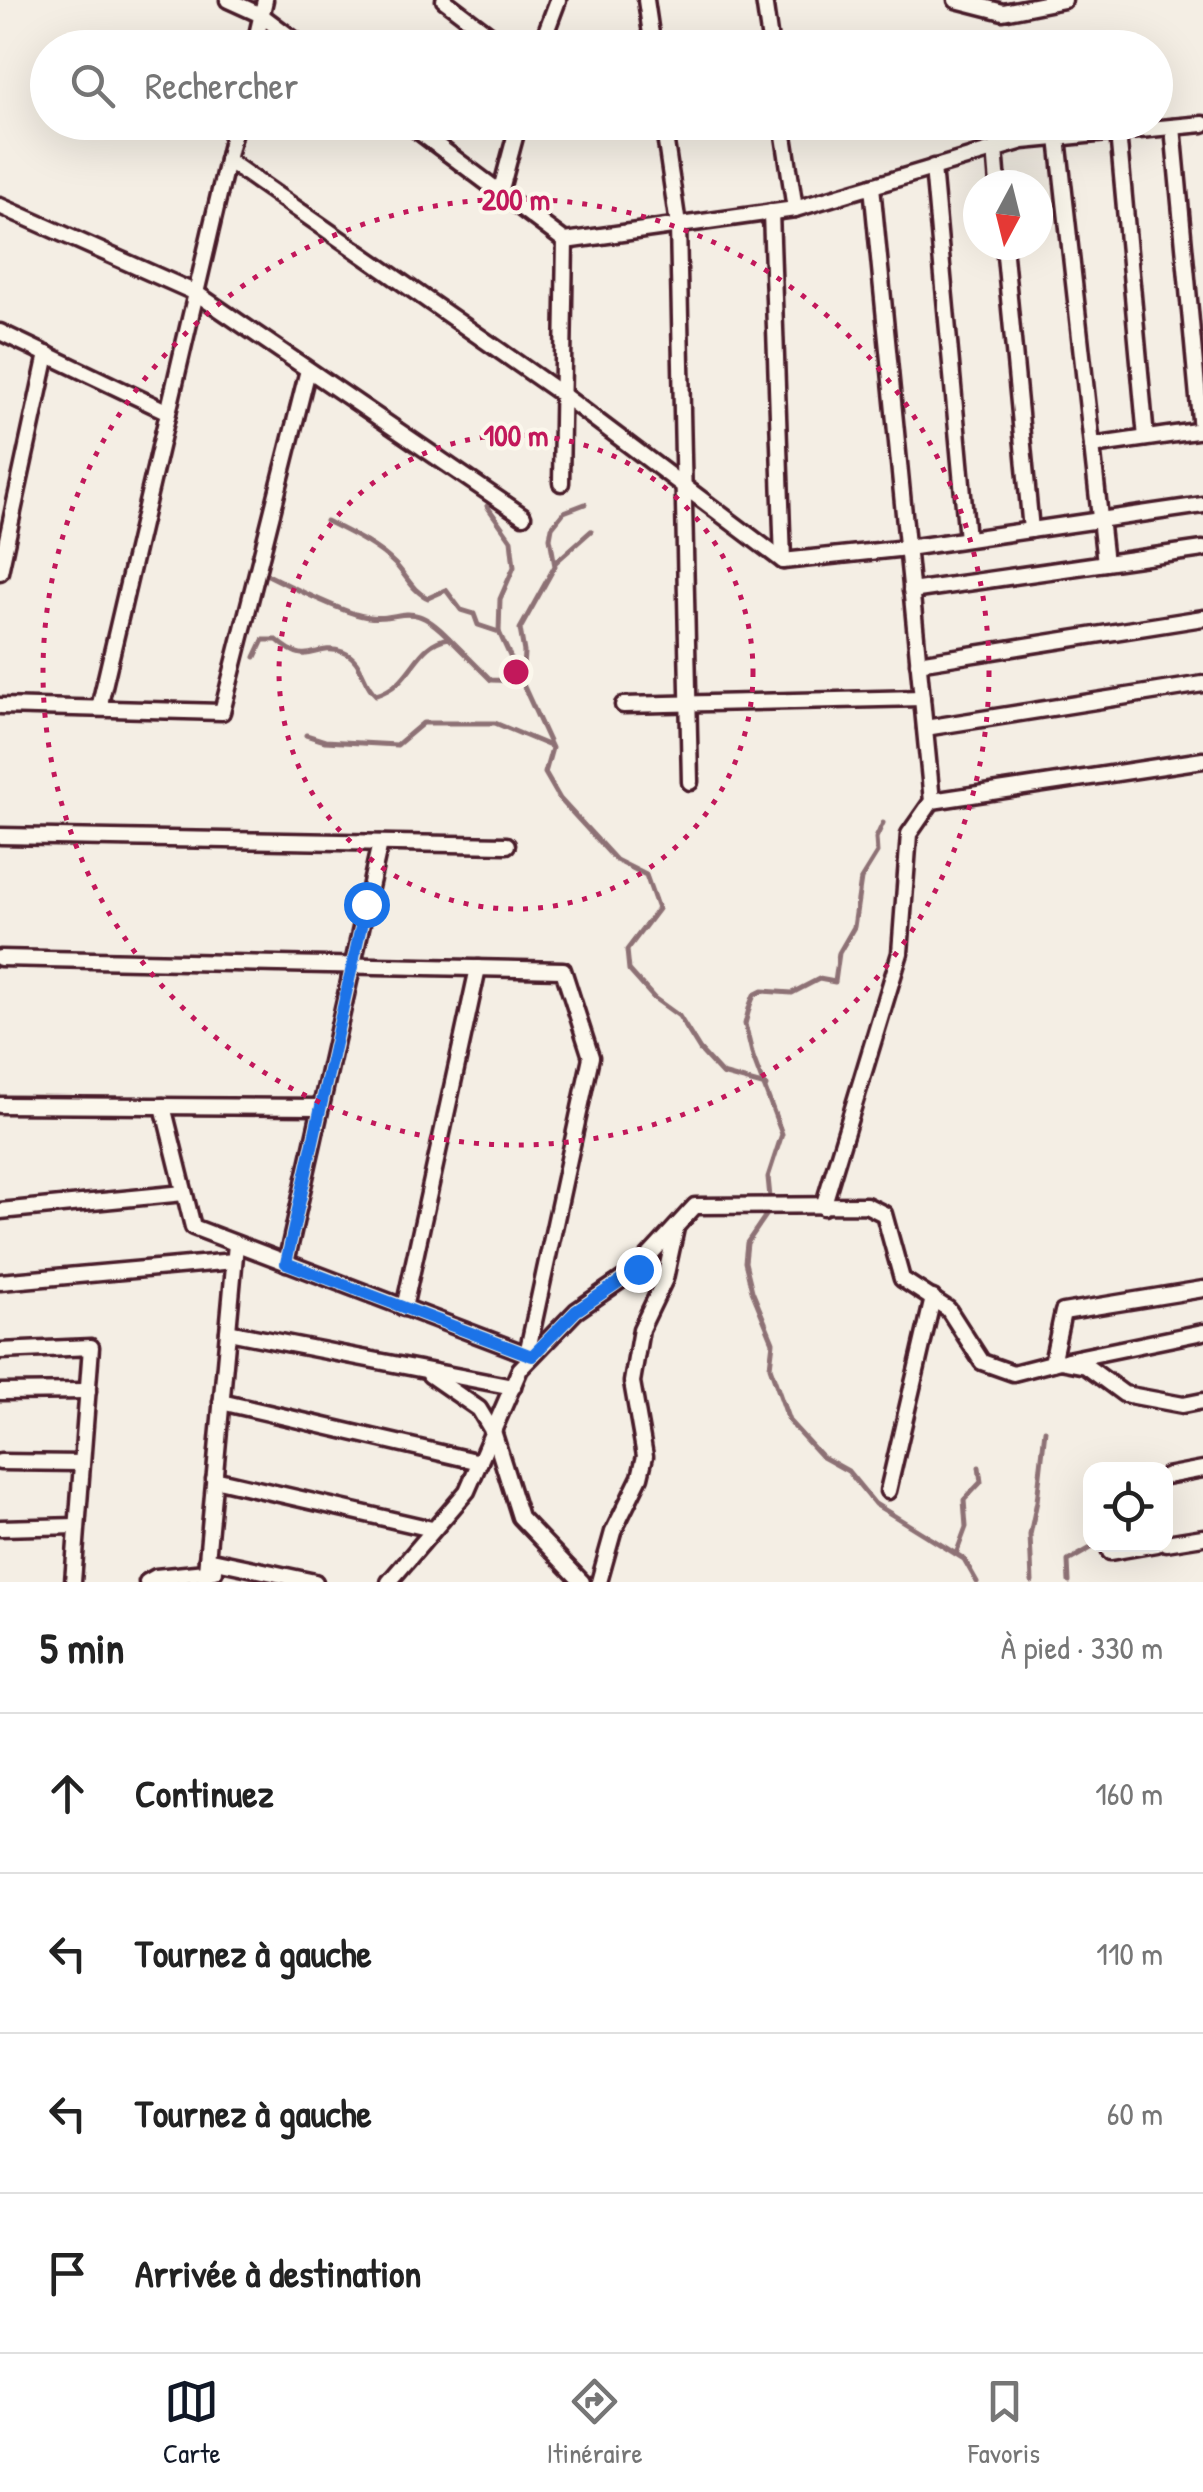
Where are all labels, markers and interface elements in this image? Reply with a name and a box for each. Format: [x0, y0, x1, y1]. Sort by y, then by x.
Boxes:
search box [30, 30, 1173, 140]
icon: search [65, 58, 120, 113]
text: Rechercher [145, 59, 298, 111]
north arrow [963, 170, 1053, 260]
text: 200 m [482, 179, 550, 219]
text: 100 m [483, 415, 549, 455]
centre of rings [498, 654, 534, 690]
route start [344, 882, 390, 928]
route end [616, 1247, 662, 1293]
map controls [1083, 1462, 1173, 1552]
button: locate [1083, 1462, 1173, 1552]
text: 5 min [40, 1619, 124, 1676]
text: À pied · 330 m [1001, 1626, 1163, 1669]
icon: ahead [40, 1766, 95, 1821]
text: Continuez [135, 1767, 274, 1819]
text: 160 m [1095, 1772, 1163, 1815]
icon: left [40, 1926, 95, 1981]
text: Tournez à gauche [135, 1927, 372, 1979]
text: 110 m [1096, 1932, 1163, 1975]
icon: left [40, 2086, 95, 2141]
text: Tournez à gauche [135, 2087, 372, 2139]
text: 60 m [1107, 2092, 1163, 2135]
icon: arrive [40, 2246, 95, 2301]
text: Arrivée à destination [135, 2247, 421, 2299]
tab: Carte [163, 2374, 221, 2472]
tab: Itinéraire [546, 2374, 643, 2472]
tab: Favoris [968, 2374, 1040, 2472]

